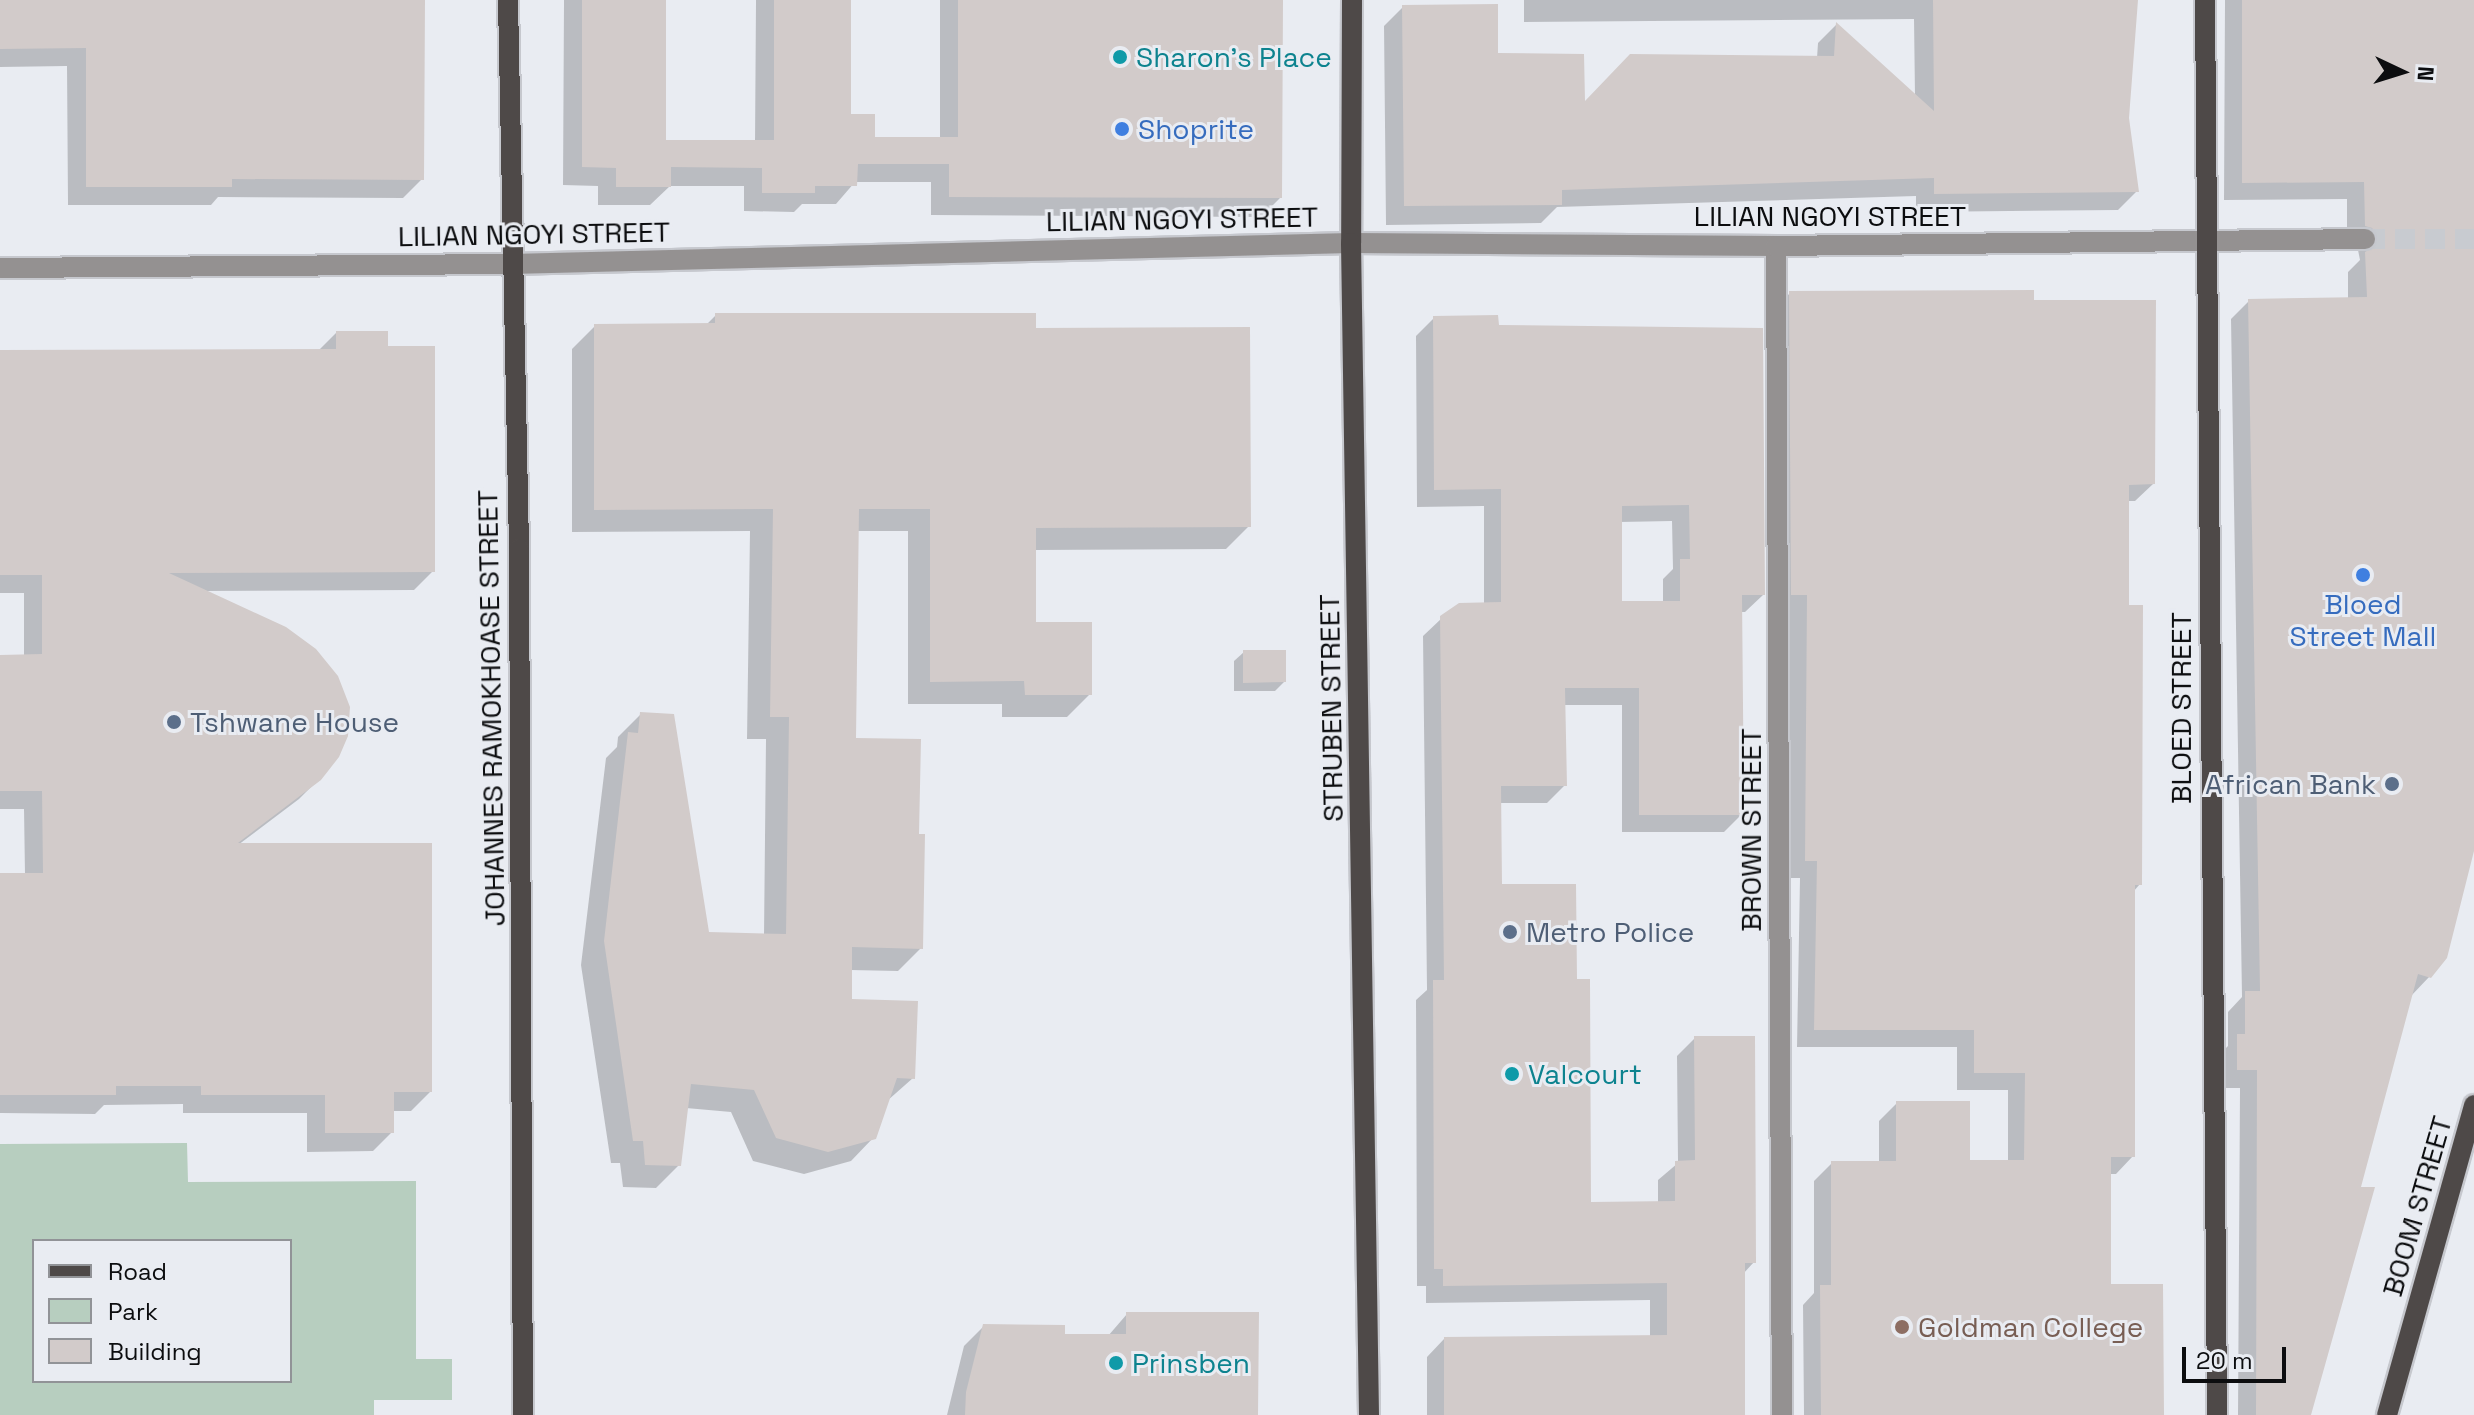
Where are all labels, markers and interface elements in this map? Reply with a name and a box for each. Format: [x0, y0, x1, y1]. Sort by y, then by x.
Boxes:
north arrow [2362, 32, 2442, 112]
place label: Sharon's Place [1136, 40, 1332, 74]
marker: Sharon's Place [1111, 48, 1129, 66]
text: N [2411, 65, 2440, 82]
place label: Shoprite [1138, 112, 1254, 146]
marker: Shoprite [1113, 120, 1131, 138]
street label: LILIAN NGOYI STREET [1694, 199, 1966, 233]
street label: LILIAN NGOYI STREET [1046, 200, 1318, 238]
street label: LILIAN NGOYI STREET [398, 215, 670, 253]
street label: JOHANNES RAMOKHOASE STREET [470, 489, 512, 927]
marker: Bloed Street Mall [2354, 566, 2372, 584]
place label: Bloed Street Mall [2290, 587, 2436, 653]
street label: STRUBEN STREET [1312, 594, 1350, 822]
street label: BLOED STREET [2164, 612, 2198, 804]
place label: Tshwane House [190, 705, 399, 739]
marker: Tshwane House [165, 713, 183, 731]
street label: BROWN STREET [1734, 728, 1768, 932]
place label: African Bank [2205, 767, 2376, 801]
marker: African Bank [2383, 775, 2401, 793]
place label: Metro Police [1526, 915, 1694, 949]
marker: Metro Police [1501, 923, 1519, 941]
place label: Valcourt [1528, 1057, 1642, 1091]
marker: Valcourt [1503, 1065, 1521, 1083]
street label: BOOM STREET [2375, 1112, 2459, 1300]
legend [32, 1239, 292, 1383]
text: Road [108, 1256, 167, 1287]
text: Park [108, 1296, 158, 1327]
place label: Goldman College [1918, 1310, 2143, 1344]
marker: Goldman College [1893, 1318, 1911, 1336]
scale bar [2186, 1331, 2290, 1381]
text: Building [108, 1336, 202, 1367]
text: 20 m [2196, 1345, 2253, 1376]
place label: Prinsben [1132, 1346, 1250, 1380]
marker: Prinsben [1107, 1354, 1125, 1372]

